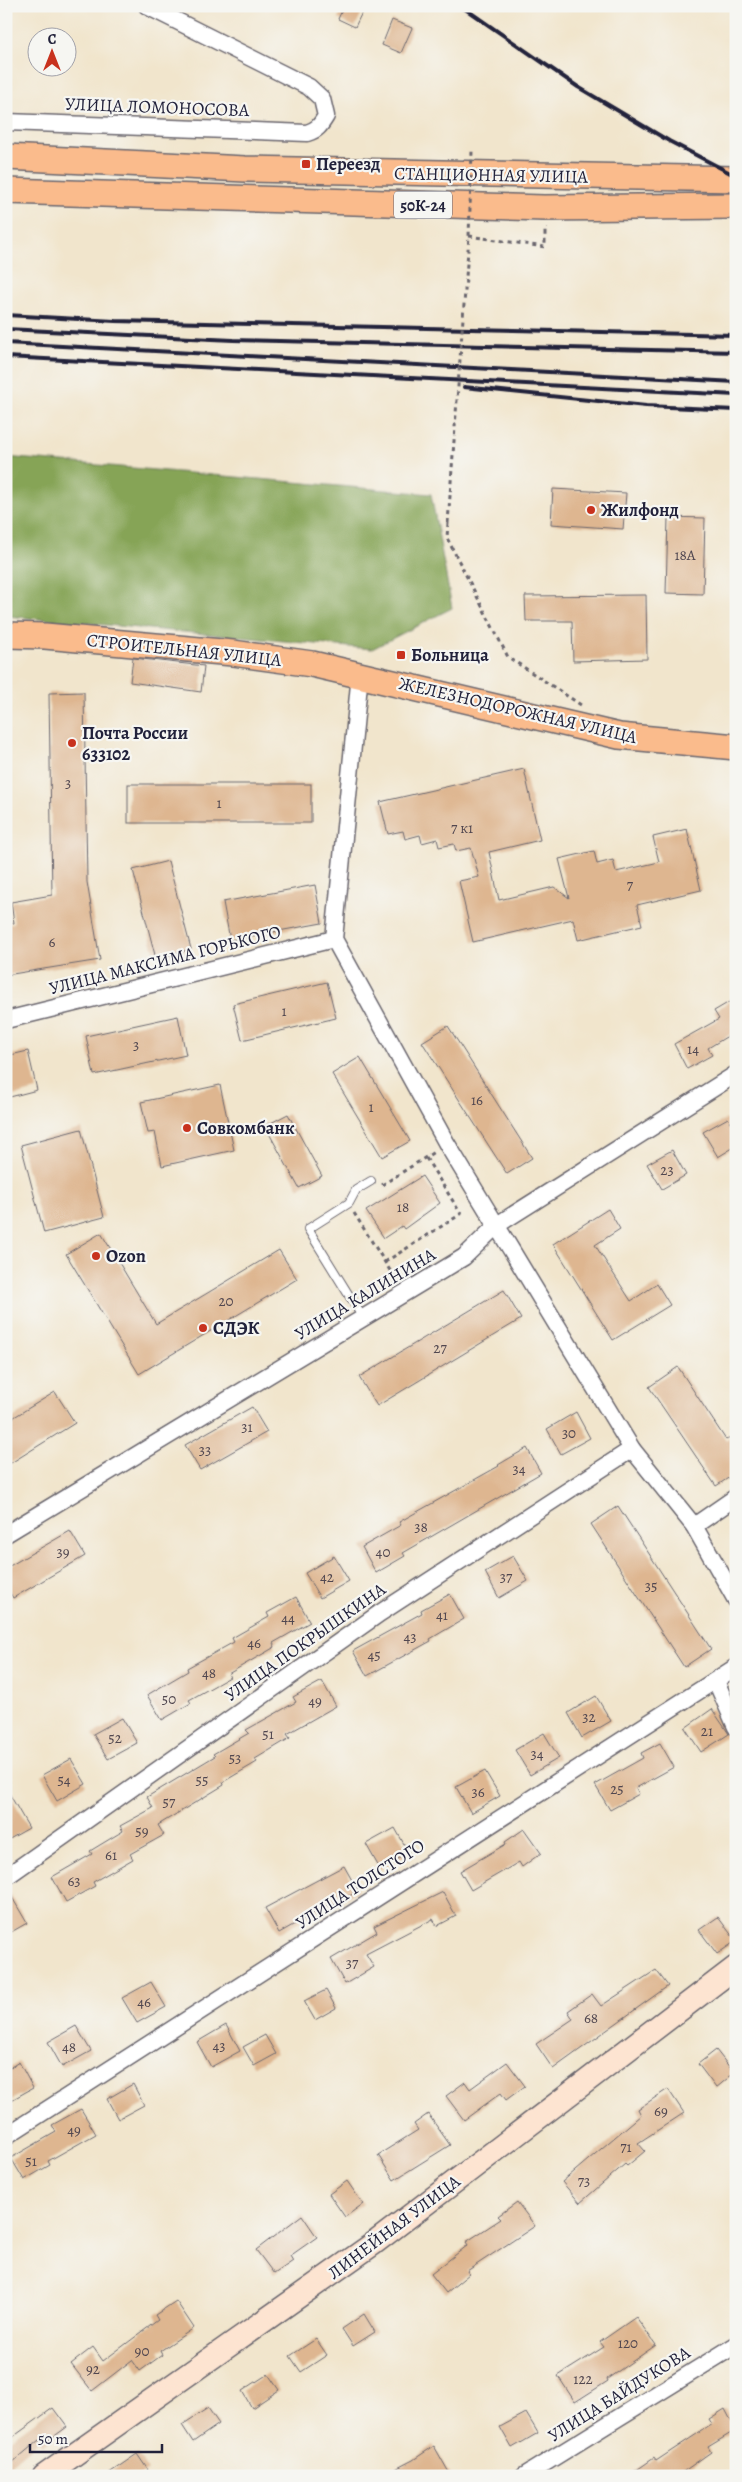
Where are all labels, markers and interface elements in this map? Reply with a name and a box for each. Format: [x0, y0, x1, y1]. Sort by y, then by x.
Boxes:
north arrow [28, 28, 78, 78]
text: С [48, 30, 57, 49]
street label: УЛИЦА ЛОМОНОСОВА [64, 92, 250, 122]
place label: Переезд [316, 152, 380, 176]
marker: Переезд [300, 158, 312, 170]
street label: СТАНЦИОННАЯ УЛИЦА [394, 161, 589, 189]
road number: 50К-24 [394, 192, 452, 218]
place label: Жилфонд [601, 498, 679, 522]
marker: Жилфонд [585, 504, 597, 516]
house number: 18А [674, 545, 696, 565]
street label: СТРОИТЕЛЬНАЯ УЛИЦА [86, 628, 283, 672]
place label: Больница [411, 643, 489, 667]
marker: Больница [395, 649, 407, 661]
street label: ЖЕЛЕЗНОДОРОЖНАЯ УЛИЦА [397, 671, 640, 749]
place label: Почта России 633102 [82, 721, 189, 766]
marker: Почта России 633102 [66, 737, 78, 749]
house number: 3 [65, 773, 71, 793]
house number: 1 [216, 793, 222, 813]
house number: 7 к1 [451, 818, 473, 838]
house number: 7 [627, 875, 634, 895]
street label: УЛИЦА МАКСИМА ГОРЬКОГО [47, 920, 283, 1000]
house number: 6 [49, 932, 56, 952]
house number: 1 [281, 1001, 287, 1021]
house number: 3 [133, 1035, 139, 1055]
house number: 14 [687, 1039, 699, 1059]
house number: 16 [471, 1090, 483, 1110]
house number: 1 [368, 1097, 374, 1117]
place label: Совкомбанк [197, 1116, 295, 1140]
marker: Совкомбанк [181, 1122, 193, 1134]
house number: 23 [660, 1160, 674, 1180]
house number: 18 [397, 1197, 409, 1217]
street label: УЛИЦА КАЛИНИНА [290, 1242, 440, 1346]
place label: Ozon [106, 1244, 146, 1268]
marker: Ozon [90, 1250, 102, 1262]
house number: 20 [218, 1291, 234, 1311]
place label: СДЭК [213, 1316, 260, 1340]
marker: СДЭК [197, 1322, 209, 1334]
house number: 27 [433, 1338, 447, 1358]
house number: 31 [241, 1417, 253, 1437]
house number: 30 [562, 1423, 576, 1443]
house number: 33 [199, 1440, 211, 1460]
house number: 34 [512, 1459, 526, 1479]
house number: 38 [414, 1517, 428, 1537]
house number: 39 [56, 1542, 70, 1562]
house number: 40 [376, 1542, 390, 1562]
house number: 42 [320, 1567, 334, 1587]
house number: 37 [500, 1567, 513, 1587]
house number: 35 [645, 1576, 657, 1596]
street label: УЛИЦА ПОКРЫШКИНА [220, 1577, 391, 1707]
house number: 41 [436, 1605, 448, 1625]
house number: 44 [281, 1608, 295, 1628]
house number: 43 [403, 1627, 417, 1647]
house number: 46 [247, 1633, 261, 1653]
house number: 45 [367, 1645, 381, 1665]
house number: 48 [202, 1663, 216, 1683]
house number: 50 [162, 1689, 176, 1709]
house number: 49 [308, 1691, 322, 1711]
house number: 32 [582, 1707, 596, 1727]
house number: 21 [701, 1721, 713, 1741]
house number: 51 [262, 1724, 274, 1744]
house number: 52 [108, 1728, 122, 1748]
house number: 34 [530, 1744, 544, 1764]
house number: 53 [229, 1748, 241, 1768]
house number: 54 [57, 1770, 71, 1790]
house number: 55 [196, 1770, 208, 1790]
house number: 25 [610, 1779, 624, 1799]
house number: 36 [471, 1782, 485, 1802]
house number: 57 [163, 1792, 176, 1812]
house number: 59 [135, 1821, 149, 1841]
street label: УЛИЦА ТОЛСТОГО [291, 1833, 429, 1935]
house number: 61 [105, 1845, 117, 1865]
house number: 63 [67, 1871, 81, 1891]
house number: 37 [346, 1953, 359, 1973]
house number: 46 [137, 1992, 151, 2012]
house number: 68 [584, 2008, 598, 2028]
house number: 43 [212, 2036, 226, 2056]
house number: 48 [62, 2037, 76, 2057]
house number: 69 [654, 2101, 668, 2121]
house number: 49 [67, 2120, 81, 2140]
house number: 71 [620, 2137, 632, 2157]
house number: 51 [25, 2151, 37, 2171]
street label: ЛИНЕЙНАЯ УЛИЦА [323, 2169, 465, 2285]
house number: 73 [578, 2171, 590, 2191]
house number: 120 [618, 2333, 638, 2353]
street label: УЛИЦА БАЙДУКОВА [543, 2340, 695, 2447]
house number: 90 [135, 2341, 149, 2361]
house number: 92 [86, 2359, 100, 2379]
house number: 122 [573, 2369, 593, 2389]
scale bar [30, 2422, 162, 2454]
text: 50 m [38, 2429, 68, 2449]

